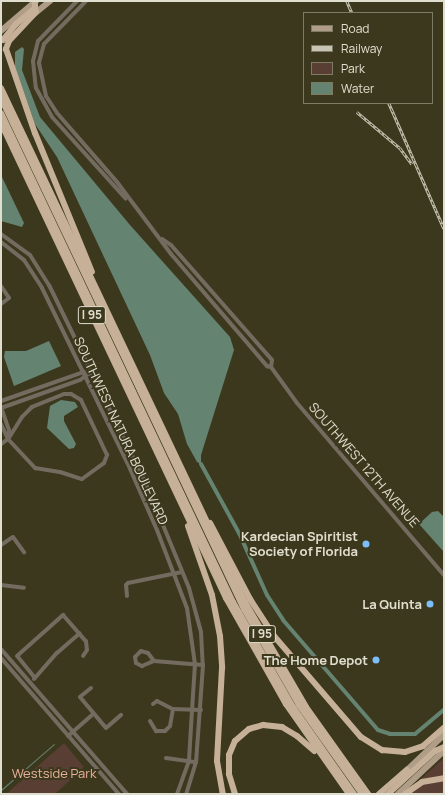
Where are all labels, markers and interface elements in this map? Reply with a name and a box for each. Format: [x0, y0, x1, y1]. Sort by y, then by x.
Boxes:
legend [303, 12, 433, 104]
text: Road [341, 20, 369, 37]
text: Railway [341, 40, 382, 57]
text: Park [341, 60, 365, 77]
text: Water [341, 80, 374, 97]
road number: I 95 [77, 305, 107, 325]
street label: SOUTHWEST NATURA BOULEVARD [70, 334, 172, 528]
street label: SOUTHWEST 12TH AVENUE [305, 399, 423, 531]
place label: Kardecian Spiritist Society of Florida [241, 529, 358, 560]
marker: Kardecian Spiritist Society of Florida [361, 539, 371, 549]
place label: La Quinta [362, 596, 422, 612]
marker: La Quinta [425, 599, 435, 609]
road number: I 95 [247, 624, 277, 644]
place label: The Home Depot [264, 652, 368, 668]
marker: The Home Depot [371, 655, 381, 665]
park label: Westside Park [12, 765, 96, 781]

